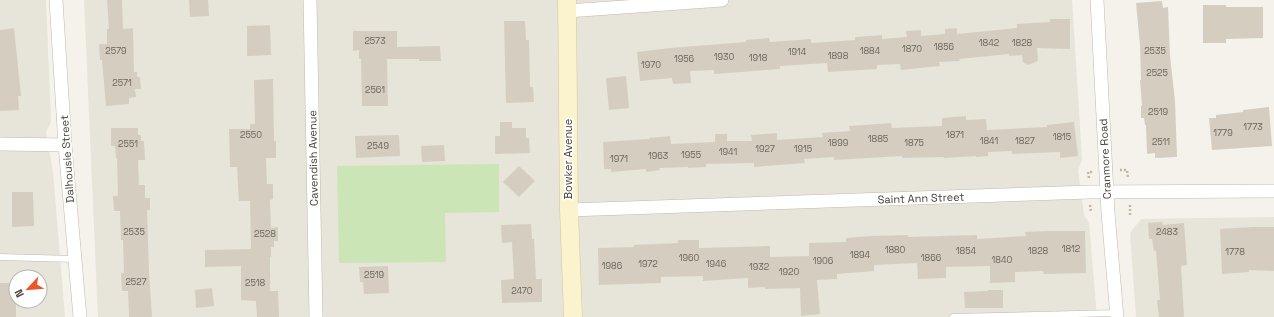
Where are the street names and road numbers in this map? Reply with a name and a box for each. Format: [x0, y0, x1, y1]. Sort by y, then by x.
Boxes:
street label: Cavendish Avenue [305, 110, 321, 206]
street label: Dalhousie Street [57, 115, 77, 203]
street label: Cranmore Road [1096, 118, 1114, 200]
street label: Bowker Avenue [561, 119, 575, 199]
street label: Saint Ann Street [877, 189, 965, 207]

